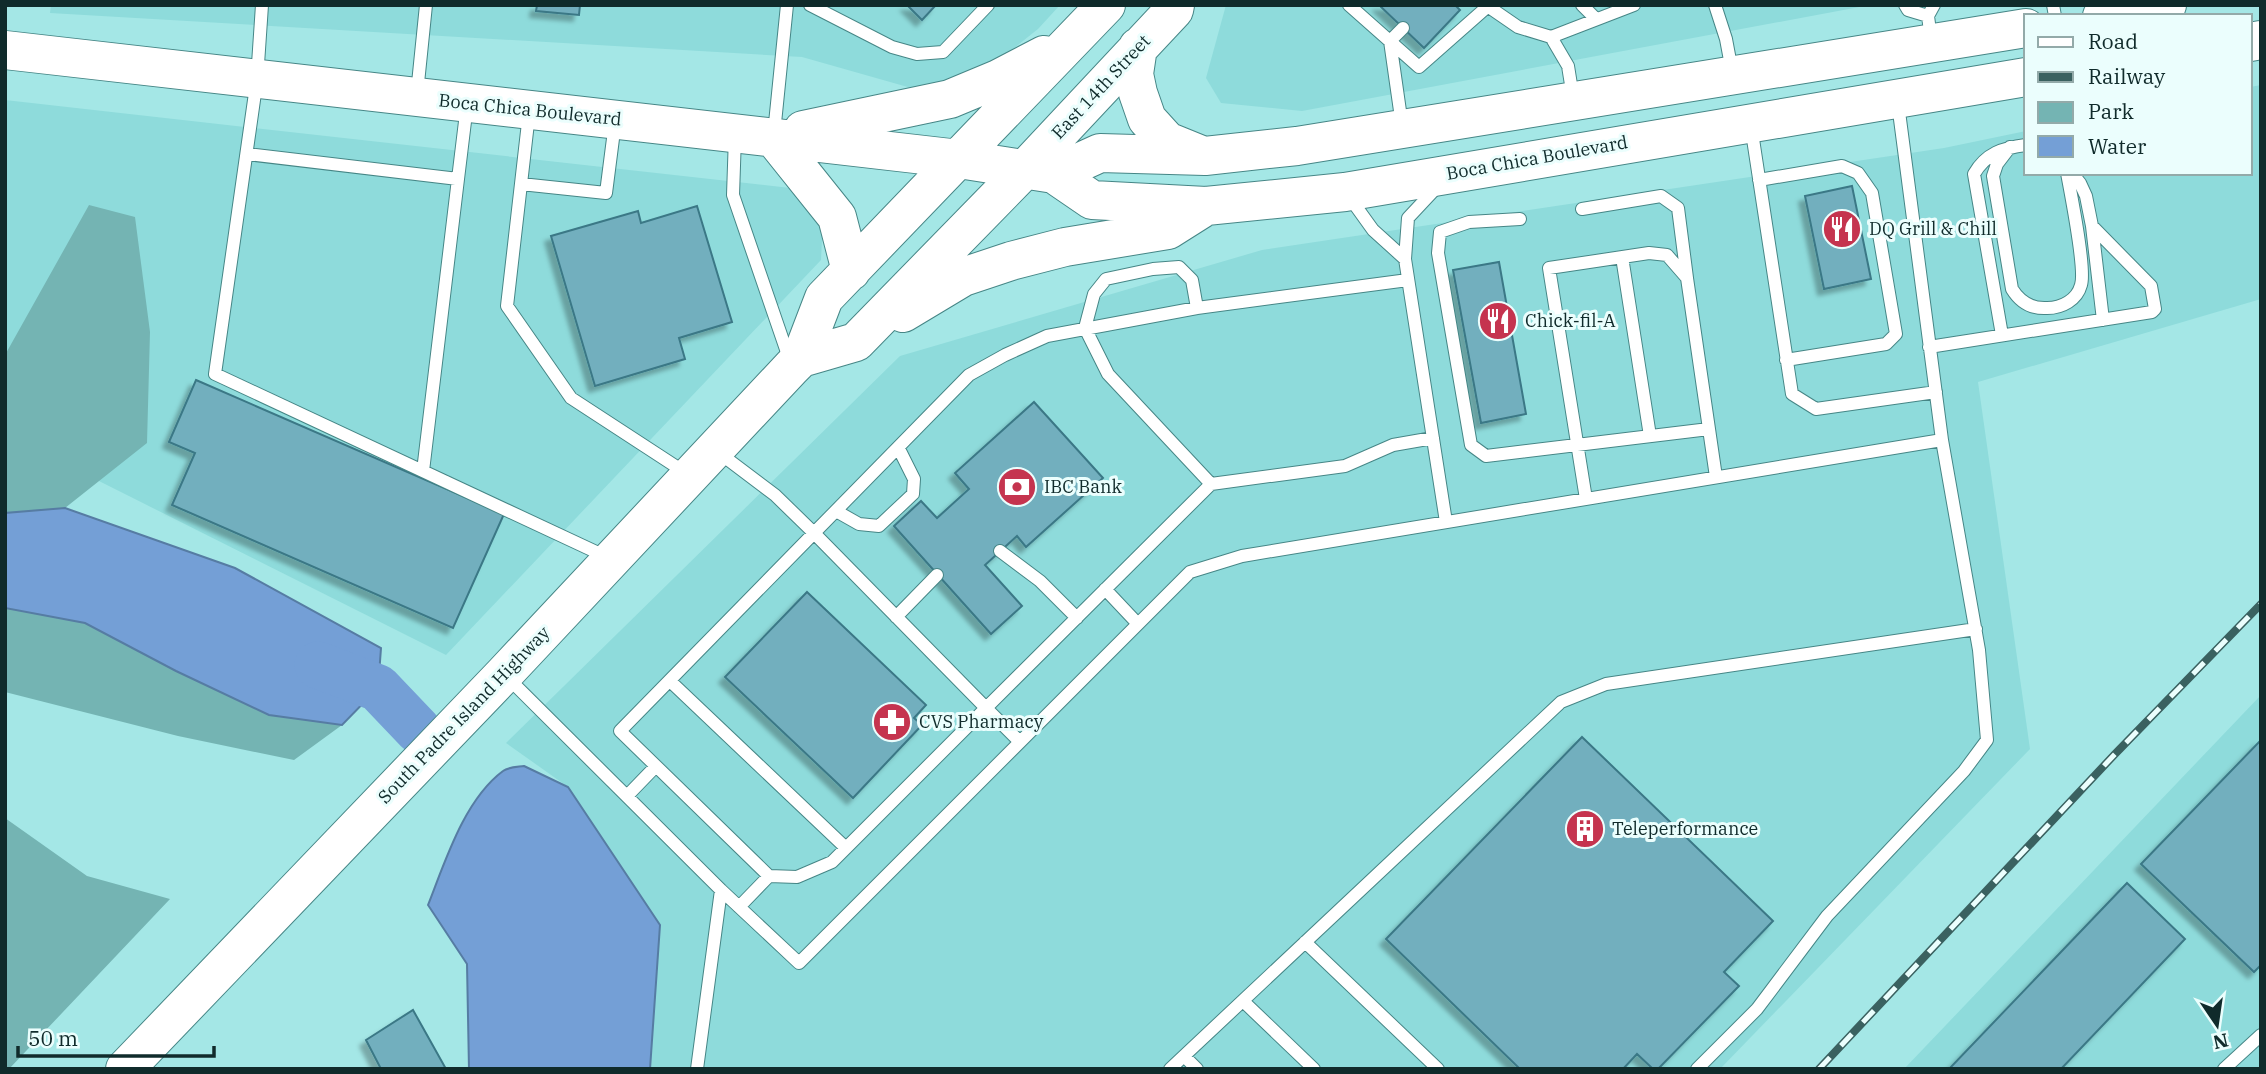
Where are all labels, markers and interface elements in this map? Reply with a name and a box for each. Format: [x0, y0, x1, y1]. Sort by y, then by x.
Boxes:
legend [2024, 14, 2252, 175]
text: Road [2088, 27, 2138, 55]
street label: East 14th Street [1046, 30, 1155, 144]
text: Railway [2088, 62, 2166, 90]
street label: Boca Chica Boulevard [437, 88, 623, 131]
text: Park [2088, 97, 2135, 125]
street label: Boca Chica Boulevard [1444, 130, 1630, 185]
text: Water [2088, 132, 2147, 160]
restaurant icon: DQ Grill & Chill [1821, 208, 1863, 250]
place label: DQ Grill & Chill [1869, 217, 1997, 240]
restaurant icon: Chick-fil-A [1477, 300, 1519, 342]
place label: Chick-fil-A [1525, 309, 1616, 332]
bank icon: IBC Bank [996, 466, 1038, 508]
place label: IBC Bank [1044, 475, 1123, 498]
street label: South Padre Island Highway [373, 621, 555, 808]
pharmacy icon: CVS Pharmacy [871, 701, 913, 743]
place label: CVS Pharmacy [919, 710, 1044, 733]
building icon: Teleperformance [1564, 808, 1606, 850]
place label: Teleperformance [1612, 817, 1758, 840]
north arrow [2182, 990, 2252, 1060]
scale bar [18, 1014, 214, 1058]
text: 50 m [28, 1024, 78, 1052]
text: N [2211, 1028, 2231, 1055]

